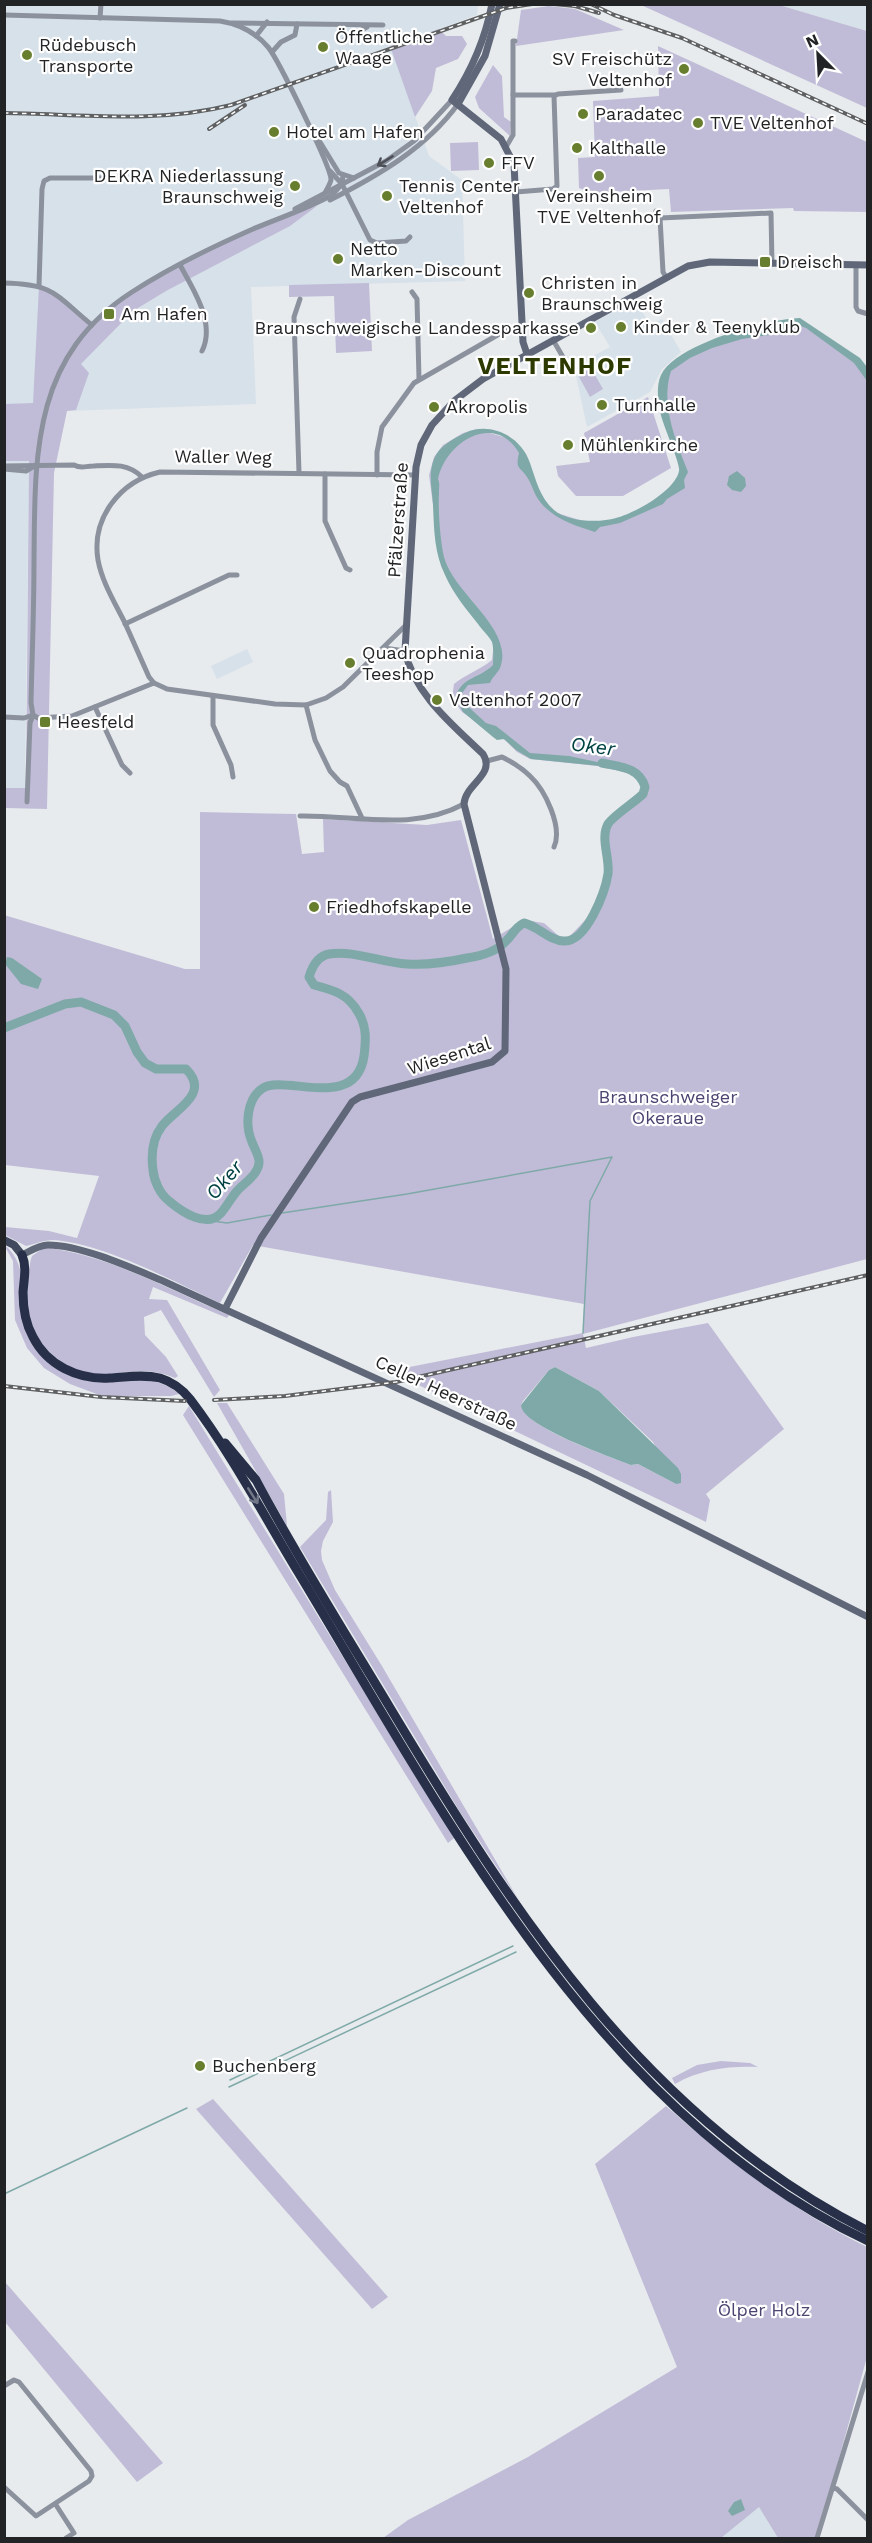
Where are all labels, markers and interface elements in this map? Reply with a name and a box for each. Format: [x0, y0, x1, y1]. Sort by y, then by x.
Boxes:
north arrow [788, 24, 848, 84]
place label: Öffentliche Waage [335, 26, 433, 68]
text: N [803, 30, 821, 52]
place label: Rüdebusch Transporte [39, 34, 137, 76]
marker: Öffentliche Waage [316, 40, 330, 54]
marker: Rüdebusch Transporte [20, 48, 34, 62]
place label: SV Freischütz Veltenhof [552, 48, 672, 90]
marker: SV Freischütz Veltenhof [677, 62, 691, 76]
place label: Paradatec [595, 103, 683, 124]
marker: Paradatec [576, 107, 590, 121]
place label: TVE Veltenhof [710, 112, 834, 133]
marker: TVE Veltenhof [691, 116, 705, 130]
place label: Hotel am Hafen [286, 121, 424, 142]
marker: Hotel am Hafen [267, 125, 281, 139]
place label: Kalthalle [589, 137, 666, 158]
marker: Kalthalle [570, 141, 584, 155]
place label: FFV [501, 152, 535, 173]
one-way arrow [377, 155, 394, 167]
marker: FFV [482, 156, 496, 170]
place label: DEKRA Niederlassung Braunschweig [94, 165, 283, 207]
marker: Vereinsheim TVE Veltenhof [592, 169, 606, 183]
place label: Tennis Center Veltenhof [399, 175, 520, 217]
marker: DEKRA Niederlassung Braunschweig [288, 179, 302, 193]
place label: Vereinsheim TVE Veltenhof [537, 185, 661, 227]
marker: Tennis Center Veltenhof [380, 189, 394, 203]
place label: Netto Marken-Discount [350, 238, 502, 280]
place label: Dreisch [777, 251, 843, 272]
marker: Netto Marken-Discount [331, 252, 345, 266]
marker: Dreisch [758, 255, 772, 269]
place label: Christen in Braunschweig [541, 272, 663, 314]
marker: Christen in Braunschweig [522, 286, 536, 300]
place label: Am Hafen [121, 303, 208, 324]
marker: Am Hafen [102, 307, 116, 321]
place label: Kinder & Teenyklub [633, 316, 800, 337]
place label: Braunschweigische Landessparkasse [254, 317, 579, 338]
marker: Kinder & Teenyklub [614, 320, 628, 334]
marker: Braunschweigische Landessparkasse [584, 321, 598, 335]
district label: VELTENHOF [478, 352, 633, 380]
place label: Turnhalle [614, 394, 696, 415]
place label: Akropolis [446, 396, 528, 417]
marker: Turnhalle [595, 398, 609, 412]
marker: Akropolis [427, 400, 441, 414]
place label: Mühlenkirche [580, 434, 698, 455]
marker: Mühlenkirche [561, 438, 575, 452]
street label: Waller Weg [174, 445, 272, 468]
street label: Pfälzerstraße [383, 461, 412, 578]
place label: Quadrophenia Teeshop [362, 642, 485, 684]
marker: Quadrophenia Teeshop [343, 656, 357, 670]
place label: Veltenhof 2007 [449, 689, 581, 710]
marker: Veltenhof 2007 [430, 693, 444, 707]
place label: Heesfeld [57, 711, 134, 732]
marker: Heesfeld [38, 715, 52, 729]
water label: Oker [570, 731, 618, 761]
place label: Friedhofskapelle [326, 896, 472, 917]
marker: Friedhofskapelle [307, 900, 321, 914]
street label: Wiesental [404, 1032, 494, 1079]
park label: Braunschweiger Okeraue [598, 1086, 738, 1128]
water label: Oker [200, 1154, 248, 1205]
street label: Celler Heerstraße [372, 1351, 520, 1435]
one-way arrow [247, 1487, 259, 1504]
place label: Buchenberg [212, 2055, 316, 2076]
marker: Buchenberg [193, 2059, 207, 2073]
park label: Ölper Holz [718, 2299, 810, 2320]

